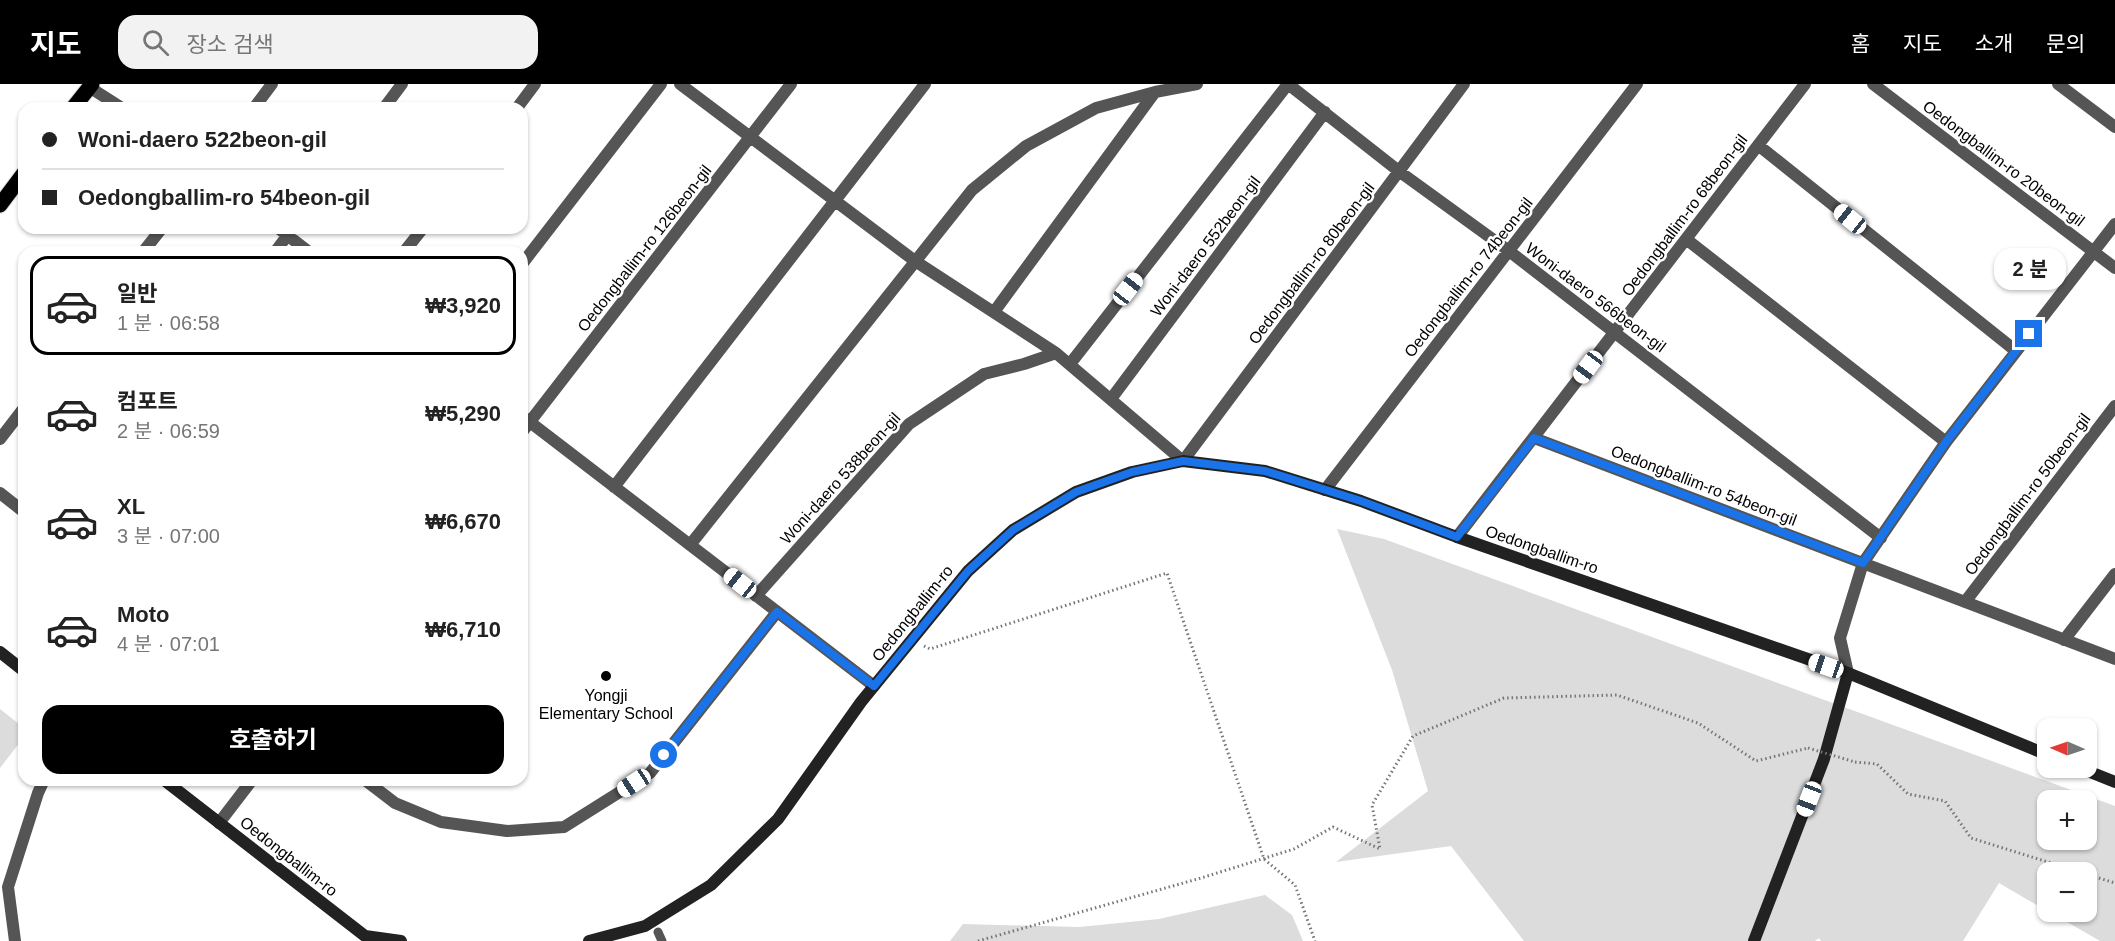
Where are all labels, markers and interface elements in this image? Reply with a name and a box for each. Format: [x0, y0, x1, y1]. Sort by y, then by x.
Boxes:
search box [118, 15, 538, 69]
icon: search [139, 26, 172, 59]
text: 지도 [30, 29, 82, 60]
text: 장소 검색 [187, 32, 274, 57]
text: 홈 [1851, 32, 1870, 55]
text: 지도 [1903, 32, 1942, 55]
text: 소개 [1975, 32, 2013, 55]
text: 문의 [2046, 32, 2085, 55]
street label: Oedongballim-ro 20beon-gil [1920, 97, 2088, 230]
text: Woni-daero 522beon-gil [78, 127, 327, 152]
street label: Oedongballim-ro 68beon-gil [1618, 131, 1751, 299]
street label: Oedongballim-ro 126beon-gil [574, 162, 715, 335]
street label: Woni-daero 552beon-gil [1147, 173, 1263, 319]
street label: Oedongballim-ro 80beon-gil [1245, 179, 1378, 347]
text: Oedongballim-ro 54beon-gil [78, 185, 370, 210]
street label: Oedongballim-ro 74beon-gil [1401, 194, 1536, 360]
car [1830, 201, 1870, 237]
street label: Woni-daero 566beon-gil [1523, 239, 1669, 355]
callout: 2 분 [1993, 247, 2065, 289]
text: 2 분 [2012, 258, 2048, 280]
car [1110, 269, 1146, 309]
icon: car [45, 279, 99, 333]
text: 일반 [117, 281, 157, 306]
text: ₩3,920 [425, 293, 501, 318]
text: 1 분 · 06:58 [117, 312, 220, 334]
route end [2015, 320, 2042, 347]
car [1570, 347, 1606, 387]
icon: car [45, 387, 99, 441]
text: 컴포트 [117, 389, 178, 414]
text: ₩5,290 [425, 401, 501, 426]
street label: Woni-daero 538beon-gil [777, 409, 904, 547]
street label: Oedongballim-ro 50beon-gil [1961, 410, 2094, 578]
text: 2 분 · 06:59 [117, 420, 220, 442]
street label: Oedongballim-ro 54beon-gil [1609, 442, 1799, 529]
text: XL [117, 494, 145, 519]
icon: car [45, 495, 99, 549]
text: ₩6,670 [425, 509, 501, 534]
street label: Oedongballim-ro [1483, 522, 1601, 577]
text: 3 분 · 07:00 [117, 525, 220, 547]
street label: Oedongballim-ro [869, 562, 956, 665]
car [720, 565, 760, 601]
text: Moto [117, 602, 170, 627]
icon: car [45, 603, 99, 657]
text: ₩6,710 [425, 617, 501, 642]
text: 4 분 · 07:01 [117, 633, 220, 655]
car [1806, 652, 1846, 680]
marker: Yongji Elementary School [599, 669, 613, 683]
place label: Yongji Elementary School [539, 687, 673, 722]
button: 호출하기 [42, 705, 504, 774]
north arrow [2037, 718, 2097, 778]
map controls [2037, 718, 2097, 922]
route start [650, 741, 677, 768]
car [614, 766, 654, 800]
car [1794, 779, 1824, 819]
button: + [2037, 790, 2097, 850]
street label: Oedongballim-ro [237, 813, 341, 900]
button: − [2037, 862, 2097, 922]

